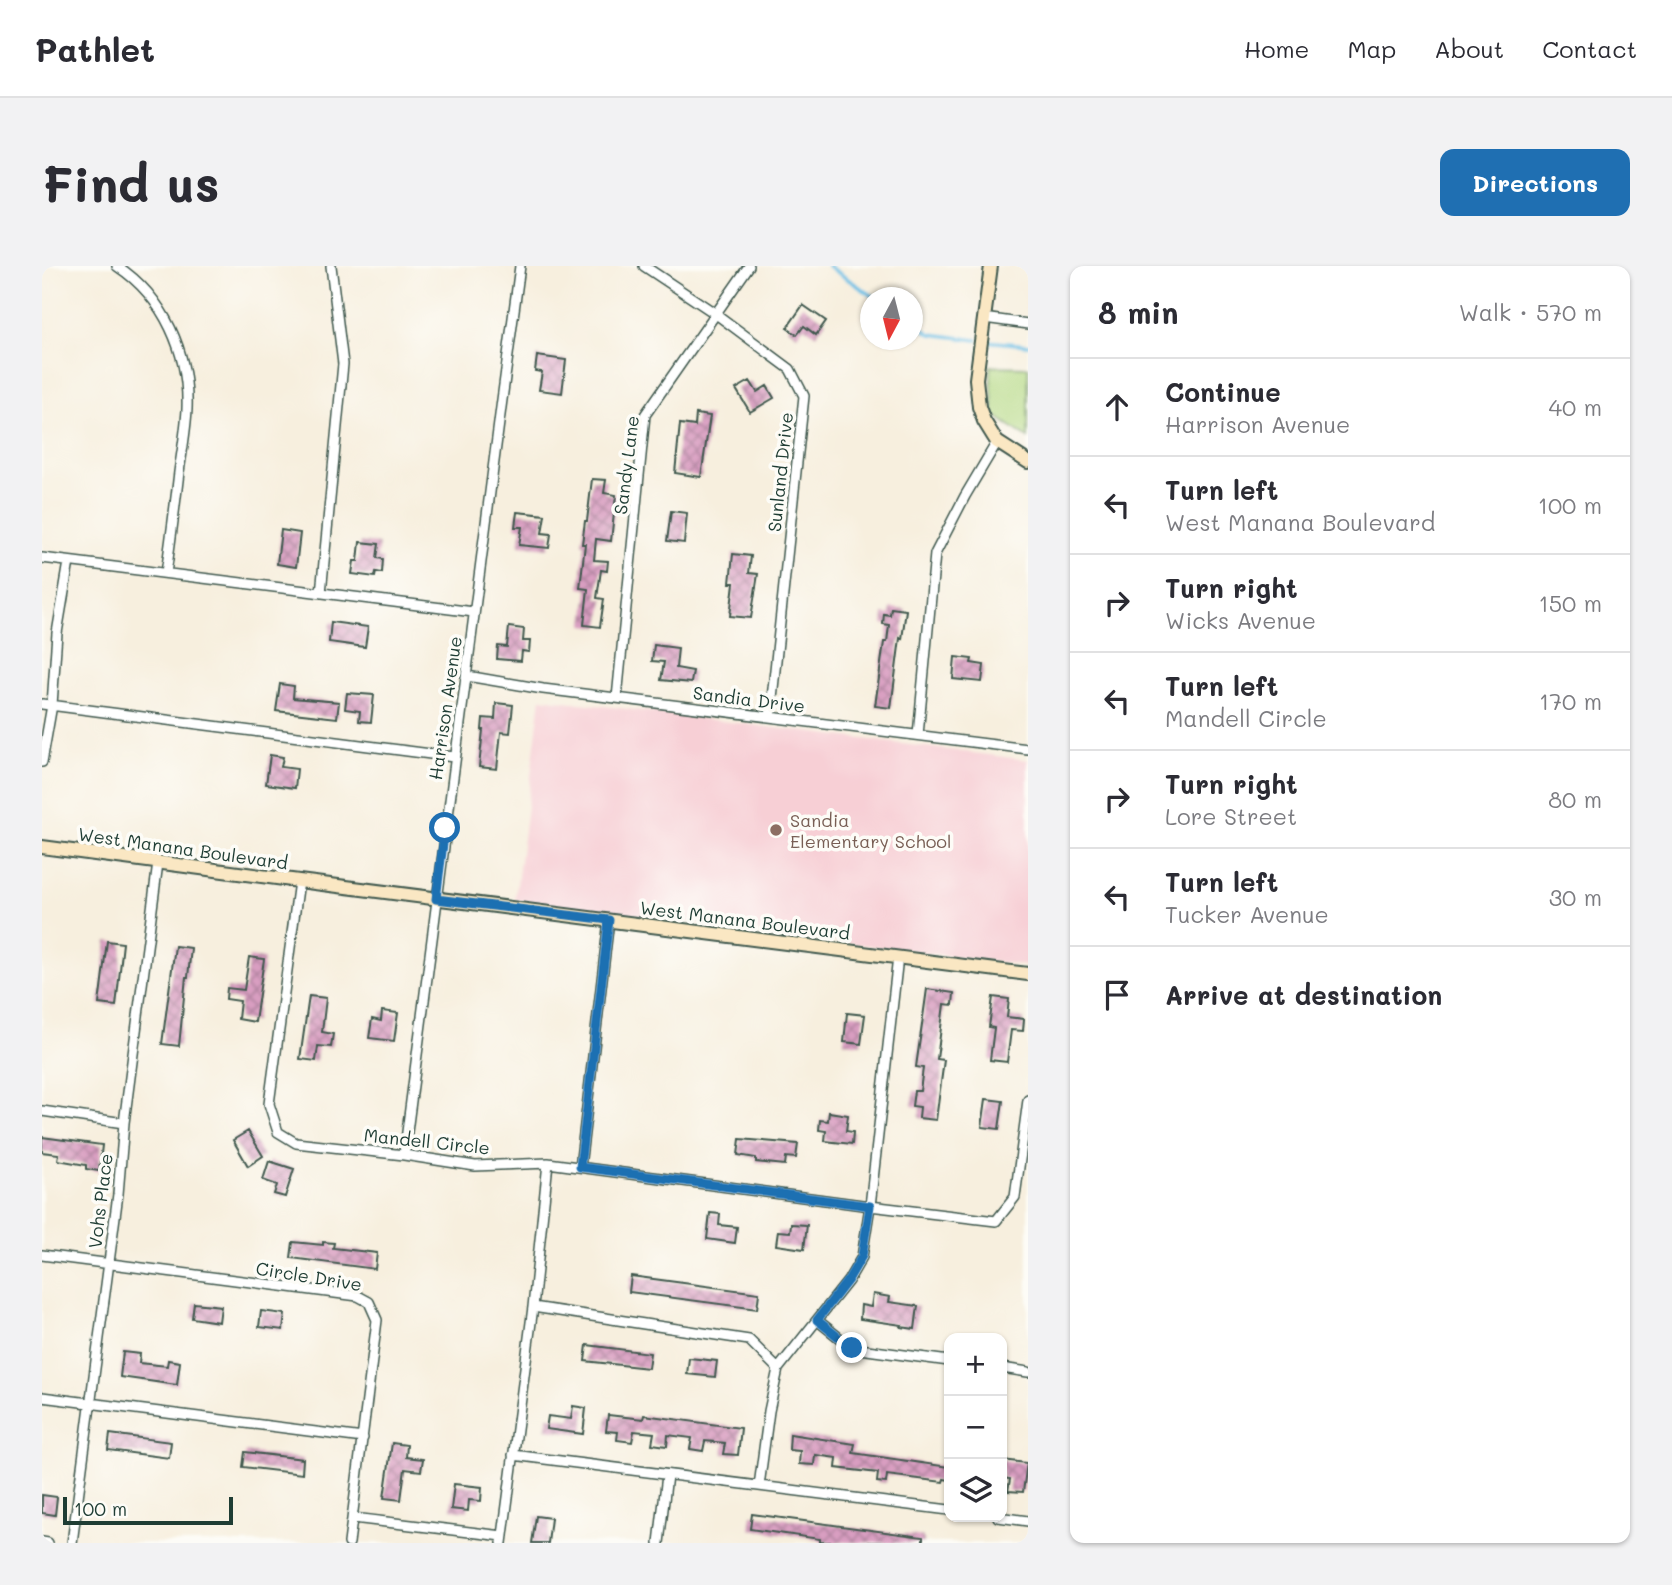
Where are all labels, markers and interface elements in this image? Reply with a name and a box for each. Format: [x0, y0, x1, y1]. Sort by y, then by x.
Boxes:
text: Pathlet [35, 27, 155, 70]
text: Home [1244, 33, 1309, 64]
text: Map [1347, 33, 1396, 64]
text: About [1434, 33, 1504, 64]
text: Contact [1542, 33, 1637, 64]
button: Directions [1440, 149, 1630, 216]
text: Find us [42, 151, 220, 214]
north arrow [860, 287, 923, 350]
text: 8 min [1098, 292, 1179, 332]
text: Walk · 570 m [1459, 297, 1602, 327]
text: Continue [1165, 375, 1281, 409]
icon: ahead [1098, 388, 1136, 426]
text: 40 m [1549, 392, 1602, 422]
text: Harrison Avenue [1165, 409, 1350, 439]
street label: Sunland Drive [762, 411, 798, 533]
street label: Sandy Lane [608, 414, 644, 516]
text: Turn left [1165, 473, 1278, 507]
icon: left [1098, 486, 1136, 524]
text: 100 m [1538, 490, 1602, 520]
text: West Manana Boulevard [1165, 507, 1435, 537]
text: Turn right [1165, 571, 1298, 605]
icon: right [1098, 584, 1136, 622]
text: 150 m [1538, 588, 1602, 618]
text: Wicks Avenue [1165, 605, 1316, 635]
street label: Harrison Avenue [423, 635, 467, 781]
text: Turn left [1165, 669, 1278, 703]
street label: Sandia Drive [692, 680, 806, 718]
icon: left [1098, 682, 1136, 720]
text: 170 m [1539, 686, 1602, 716]
text: Mandell Circle [1165, 703, 1327, 733]
text: Turn right [1165, 767, 1298, 801]
icon: right [1098, 780, 1136, 818]
text: 80 m [1548, 784, 1602, 814]
text: Lore Street [1165, 801, 1297, 831]
place label: Sandia Elementary School [790, 808, 952, 853]
route start [429, 812, 460, 843]
street label: West Manana Boulevard [77, 821, 289, 875]
marker: Sandia Elementary School [768, 822, 784, 838]
text: Turn left [1165, 865, 1278, 899]
icon: left [1098, 878, 1136, 916]
text: 30 m [1549, 882, 1602, 912]
street label: West Manana Boulevard [639, 895, 851, 945]
text: Tucker Avenue [1165, 899, 1329, 929]
icon: arrive [1098, 976, 1136, 1014]
text: Arrive at destination [1165, 978, 1442, 1012]
street label: Mandell Circle [363, 1122, 491, 1160]
street label: Vohs Place [82, 1152, 118, 1250]
street label: Circle Drive [254, 1256, 364, 1296]
route end [836, 1332, 867, 1363]
map controls [944, 1333, 1007, 1522]
button: + [944, 1333, 1007, 1396]
button: − [944, 1396, 1007, 1459]
button: layers [944, 1459, 1007, 1522]
scale bar [63, 1494, 233, 1526]
text: 100 m [74, 1496, 127, 1521]

